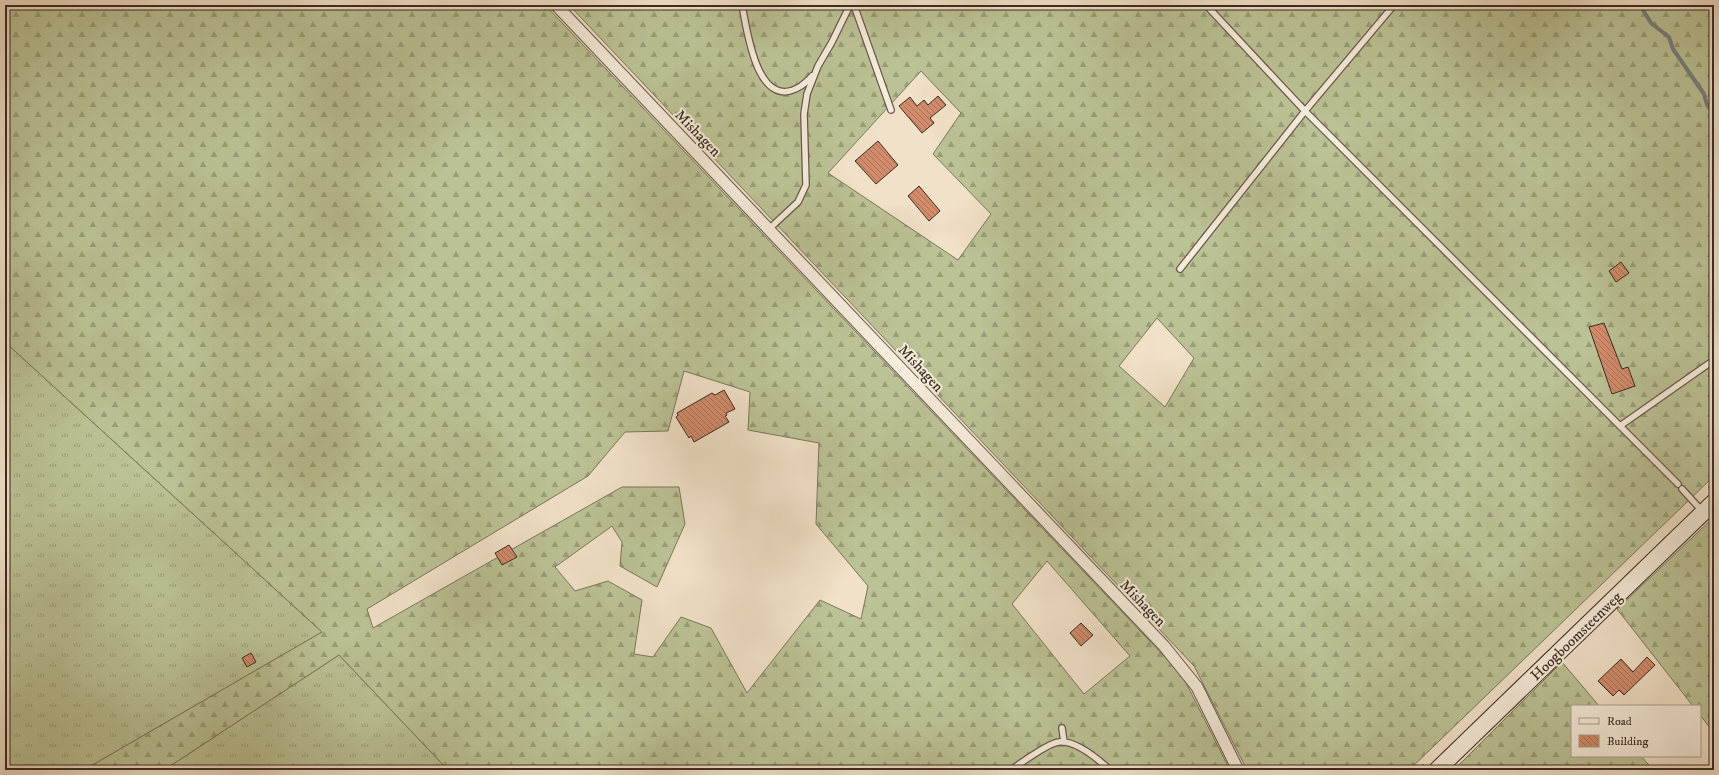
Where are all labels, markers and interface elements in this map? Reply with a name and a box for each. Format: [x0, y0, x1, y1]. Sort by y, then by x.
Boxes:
street label: Mishagen [671, 106, 725, 161]
street label: Mishagen [894, 341, 948, 396]
street label: Mishagen [1116, 576, 1170, 631]
street label: Hoogboomsteenweg [1527, 587, 1627, 685]
legend [1571, 705, 1701, 757]
text: Road [1607, 714, 1632, 729]
text: Building [1607, 734, 1648, 749]

